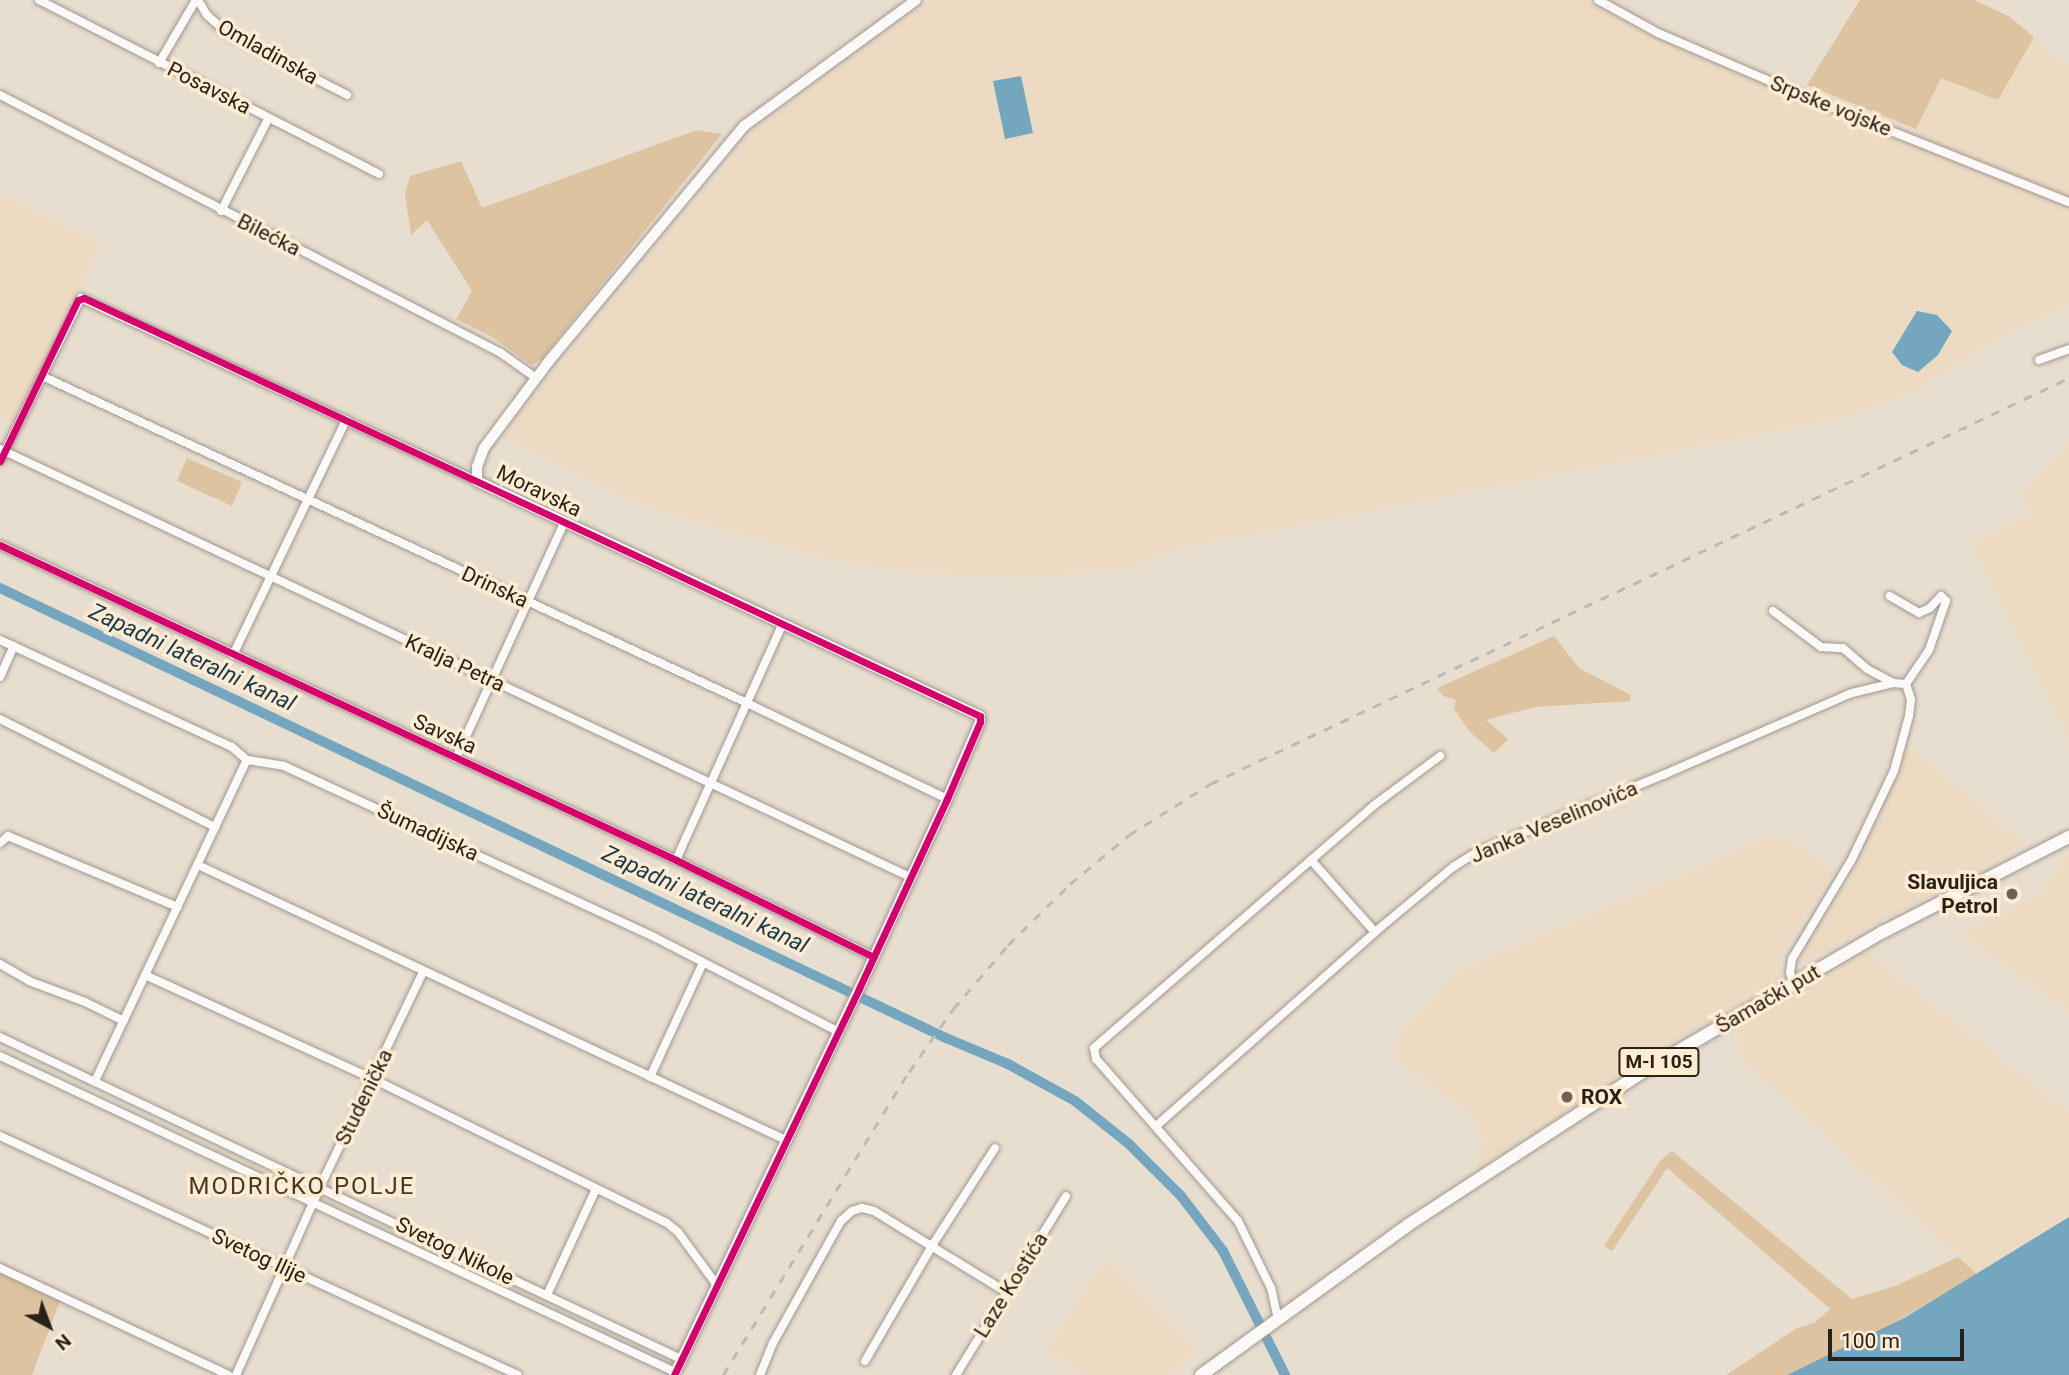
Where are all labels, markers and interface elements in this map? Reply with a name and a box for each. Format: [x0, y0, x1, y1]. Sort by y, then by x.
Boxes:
street label: Omladinska [213, 14, 323, 90]
street label: Posavska [163, 56, 255, 120]
street label: Srpske vojske [1767, 70, 1895, 142]
street label: Bilećka [233, 208, 305, 262]
street label: Moravska [492, 460, 586, 522]
street label: Drinska [458, 561, 532, 613]
water label: Zapadni lateralni kanal [85, 598, 299, 718]
street label: Kralja Petra [401, 629, 509, 697]
street label: Savska [409, 708, 481, 760]
street label: Janka Veselinovića [1467, 775, 1641, 869]
street label: Šumadijska [373, 798, 483, 866]
water label: Zapadni lateralni kanal [598, 840, 812, 960]
place label: Slavuljica Petrol [1907, 869, 1998, 919]
marker: Slavuljica Petrol [2004, 886, 2020, 902]
street label: Šamački put [1712, 959, 1824, 1039]
street label: Studenička [330, 1045, 398, 1149]
road number: M-I 105 [1617, 1046, 1701, 1078]
place label: ROX [1581, 1084, 1622, 1110]
marker: ROX [1559, 1089, 1575, 1105]
district label: MODRIČKO POLJE [190, 1173, 414, 1201]
street label: Svetog Nikole [392, 1212, 518, 1290]
street label: Svetog Ilije [208, 1223, 310, 1289]
street label: Laze Kostića [969, 1228, 1053, 1342]
north arrow [14, 1291, 84, 1361]
scale bar [1831, 1316, 1968, 1360]
text: N [51, 1329, 76, 1355]
text: 100 m [1841, 1329, 1900, 1353]

